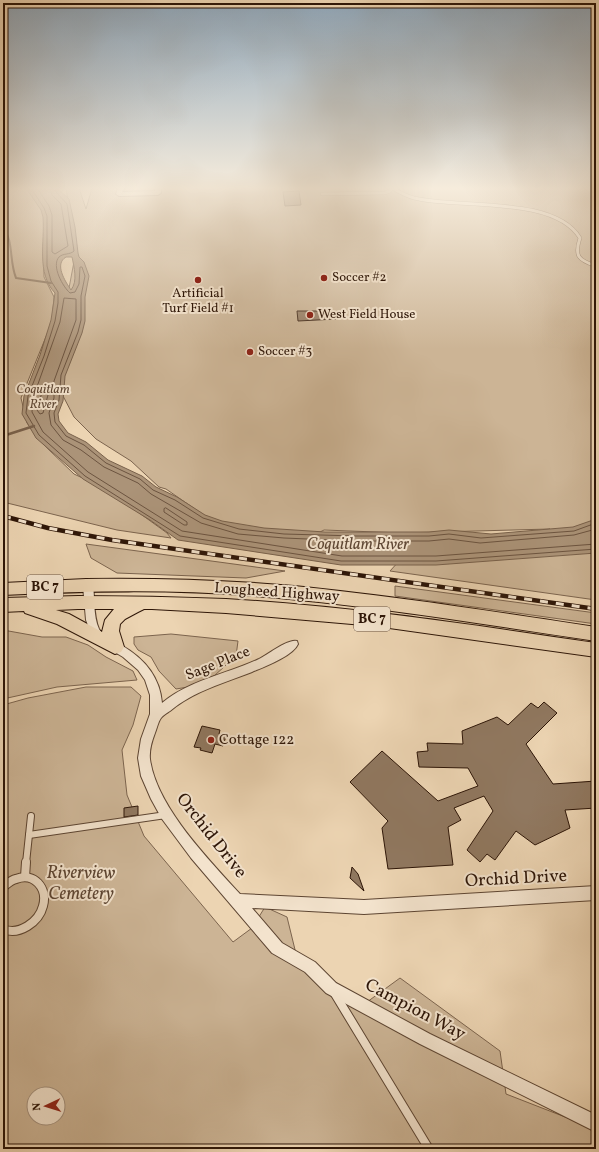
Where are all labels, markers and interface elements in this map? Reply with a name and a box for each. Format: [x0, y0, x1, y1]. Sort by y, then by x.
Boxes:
place label: Soccer #2 [332, 269, 387, 287]
marker: Soccer #2 [319, 273, 329, 283]
marker: Artificial Turf Field #1 [193, 275, 203, 285]
place label: Artificial Turf Field #1 [162, 285, 234, 318]
place label: West Field House [318, 306, 415, 324]
marker: West Field House [305, 310, 315, 320]
place label: Soccer #3 [258, 343, 313, 361]
marker: Soccer #3 [245, 347, 255, 357]
water label: Coquitlam River [16, 381, 70, 414]
water label: Coquitlam River [307, 534, 410, 556]
road number: BC 7 [27, 575, 63, 599]
street label: Lougheed Highway [214, 578, 340, 608]
road number: BC 7 [354, 607, 390, 631]
street label: Sage Place [183, 642, 253, 686]
place label: Cottage 122 [219, 730, 294, 751]
marker: Cottage 122 [206, 735, 216, 745]
street label: Orchid Drive [170, 788, 252, 884]
park label: Riverview Cemetery [46, 861, 116, 907]
street label: Orchid Drive [464, 864, 568, 894]
street label: Campion Way [360, 973, 470, 1047]
north arrow [26, 1086, 66, 1126]
text: N [30, 1102, 45, 1111]

